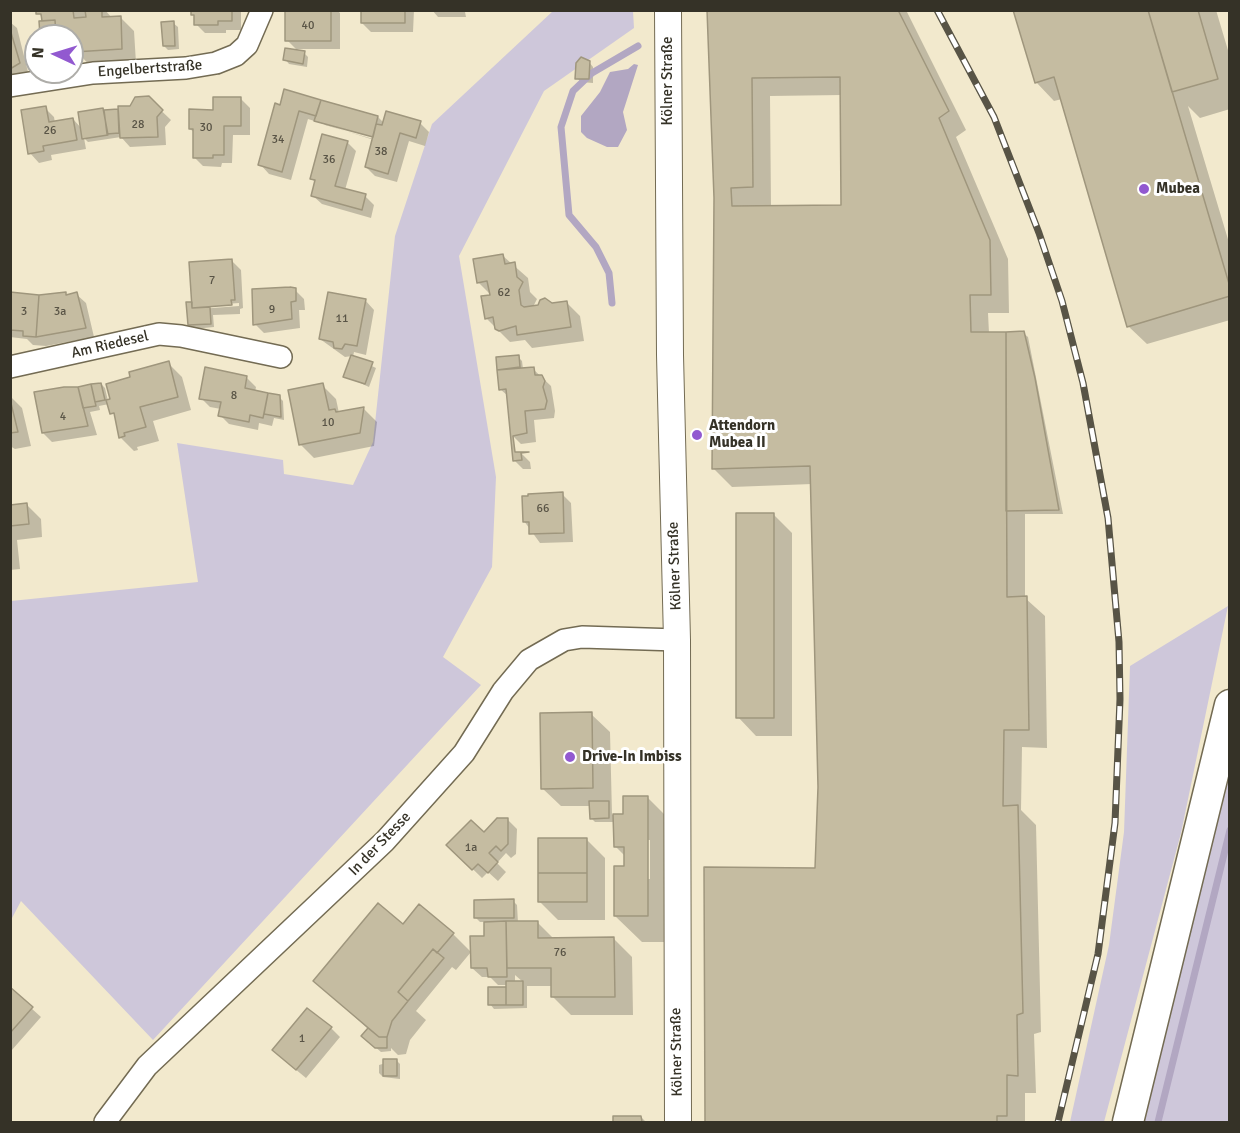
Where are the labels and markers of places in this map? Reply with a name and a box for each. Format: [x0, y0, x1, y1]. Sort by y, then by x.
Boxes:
place label: Mubea [1156, 180, 1200, 198]
marker: Mubea [1137, 182, 1151, 196]
place label: Attendorn Mubea II [709, 417, 775, 452]
marker: Attendorn Mubea II [690, 428, 704, 442]
place label: Drive-In Imbiss [582, 748, 682, 766]
marker: Drive-In Imbiss [563, 750, 577, 764]

